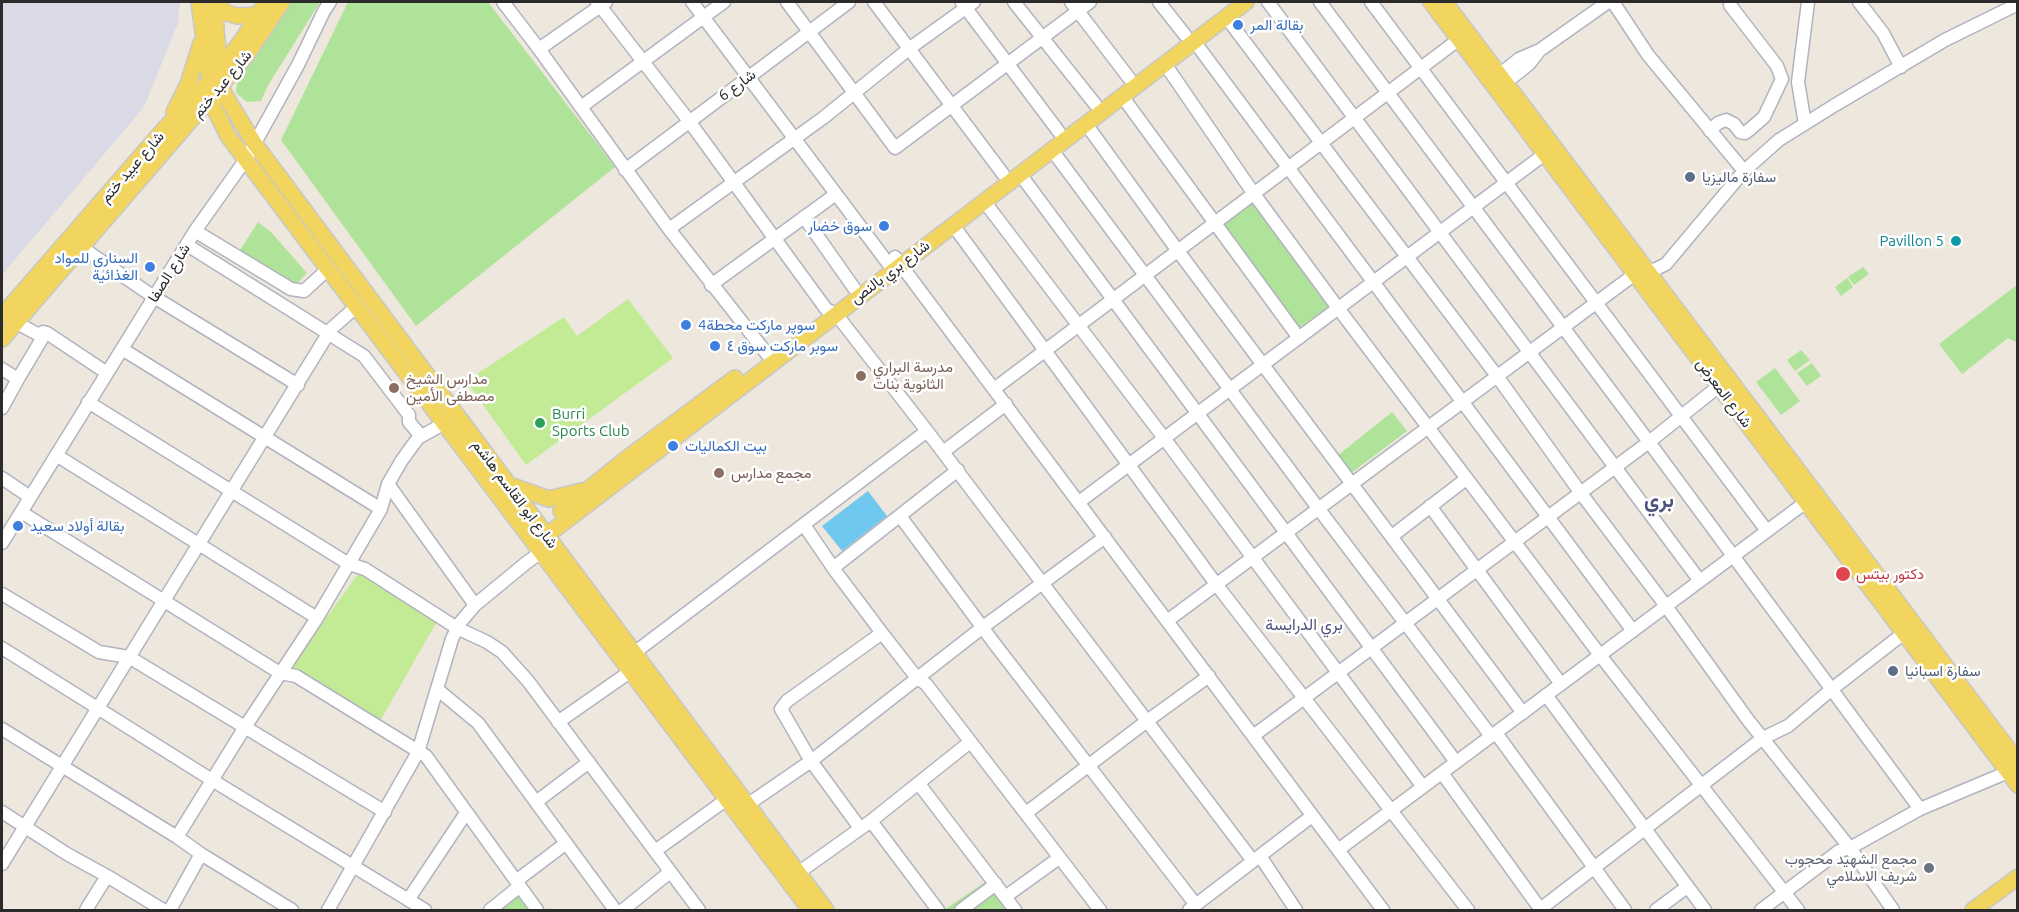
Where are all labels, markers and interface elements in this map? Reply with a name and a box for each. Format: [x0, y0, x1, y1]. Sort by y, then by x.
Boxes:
place label: بقالة المر [1250, 16, 1304, 34]
marker: بقالة المر [1231, 18, 1245, 32]
street label: شارع عبد ختم [188, 46, 256, 122]
street label: شارع 6 [715, 65, 759, 105]
street label: شارع عبيد ختم [96, 128, 168, 206]
place label: سفارة ماليزيا [1702, 168, 1776, 186]
marker: سفارة ماليزيا [1683, 170, 1697, 184]
place label: سوق خضار [808, 217, 872, 235]
marker: سوق خضار [877, 219, 891, 233]
place label: Pavillon 5 [1879, 232, 1944, 250]
marker: Pavillon 5 [1949, 234, 1963, 248]
street label: شارع بري بالنص [847, 236, 933, 308]
street label: شارع الصفا [144, 240, 194, 306]
place label: السناري للمواد الغذائية [54, 249, 138, 284]
marker: السناري للمواد الغذائية [143, 260, 157, 274]
place label: سوپر مارکت محطة4 [698, 316, 815, 334]
marker: سوپر مارکت محطة4 [679, 318, 693, 332]
place label: سوبر ماركت سوق ٤ [727, 337, 838, 355]
marker: سوبر ماركت سوق ٤ [708, 339, 722, 353]
street label: شارع المعرض [1692, 355, 1756, 431]
place label: مدرسة البراري الثانوية بنات [873, 358, 953, 393]
marker: مدرسة البراري الثانوية بنات [854, 369, 868, 383]
place label: مدارس الشيخ مصطفى الأمين [406, 370, 494, 405]
marker: مدارس الشيخ مصطفى الأمين [387, 381, 401, 395]
place label: Burri Sports Club [552, 405, 629, 440]
marker: Burri Sports Club [533, 416, 547, 430]
street label: شارع ابو القاسم هاشم [468, 436, 562, 552]
place label: بيت الكماليات [685, 437, 767, 455]
marker: بيت الكماليات [666, 439, 680, 453]
place label: مجمع مدارس [731, 464, 811, 482]
marker: مجمع مدارس [712, 466, 726, 480]
district label: بري [1644, 487, 1674, 513]
place label: بقالة أولاد سعيد [30, 517, 124, 535]
marker: بقالة أولاد سعيد [11, 519, 25, 533]
marker: دكتور بيتس [1834, 565, 1852, 583]
place label: دكتور بيتس [1856, 565, 1924, 583]
district label: بري الدرايسة [1265, 615, 1343, 635]
place label: سفارة اسبانيا [1905, 662, 1981, 680]
marker: سفارة اسبانيا [1886, 664, 1900, 678]
place label: مجمع الشهيد محجوب شريف الاسلامي [1785, 850, 1917, 885]
marker: مجمع الشهيد محجوب شريف الاسلامي [1922, 861, 1936, 875]

